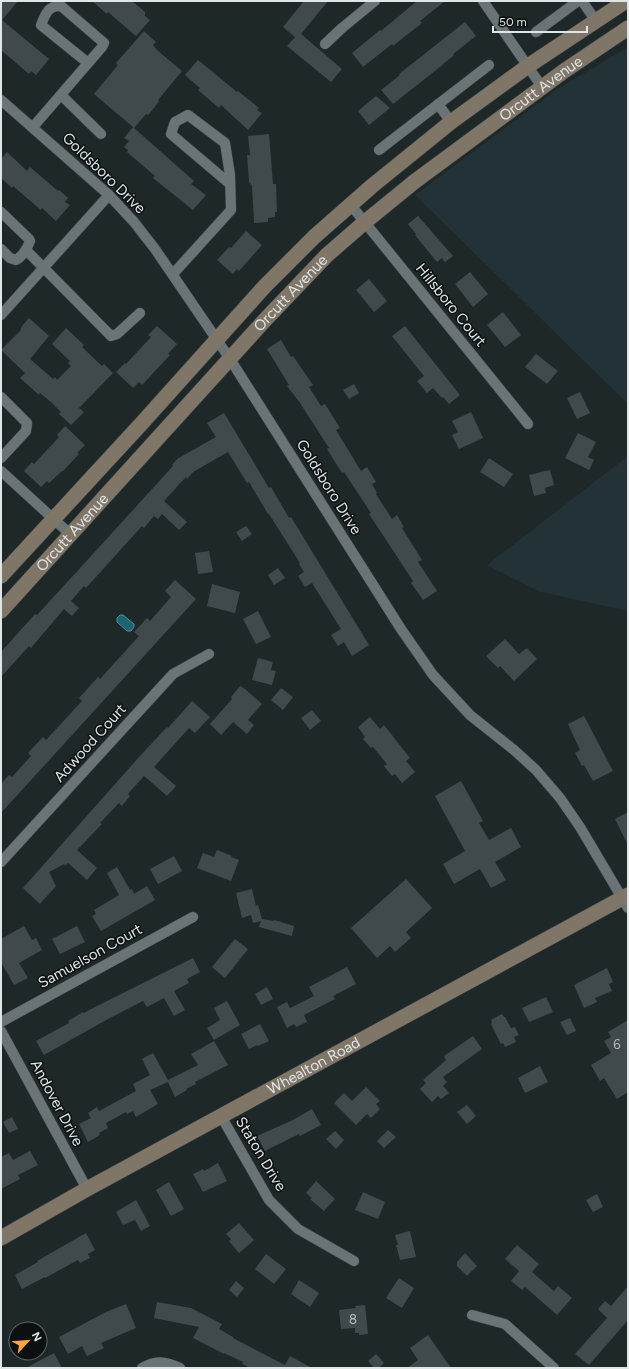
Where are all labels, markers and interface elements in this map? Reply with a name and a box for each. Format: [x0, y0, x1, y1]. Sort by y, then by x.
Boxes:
scale bar [493, 8, 587, 34]
text: 50 m [499, 15, 527, 29]
street label: Orcutt Avenue [496, 52, 586, 125]
street label: Goldsboro Drive [59, 129, 149, 217]
street label: Orcutt Avenue [250, 251, 331, 335]
street label: Hillsboro Court [412, 260, 490, 351]
street label: Goldsboro Drive [293, 436, 365, 538]
street label: Orcutt Avenue [32, 490, 112, 575]
street label: Adwood Court [50, 700, 130, 786]
street label: Samuelson Court [35, 920, 145, 992]
street label: Whealton Road [264, 1033, 363, 1098]
house number: 6 [613, 1037, 621, 1052]
street label: Andover Drive [27, 1057, 87, 1149]
street label: Staton Drive [232, 1114, 290, 1194]
house number: 8 [349, 1312, 357, 1327]
north arrow [8, 1321, 48, 1361]
text: N [29, 1330, 44, 1344]

